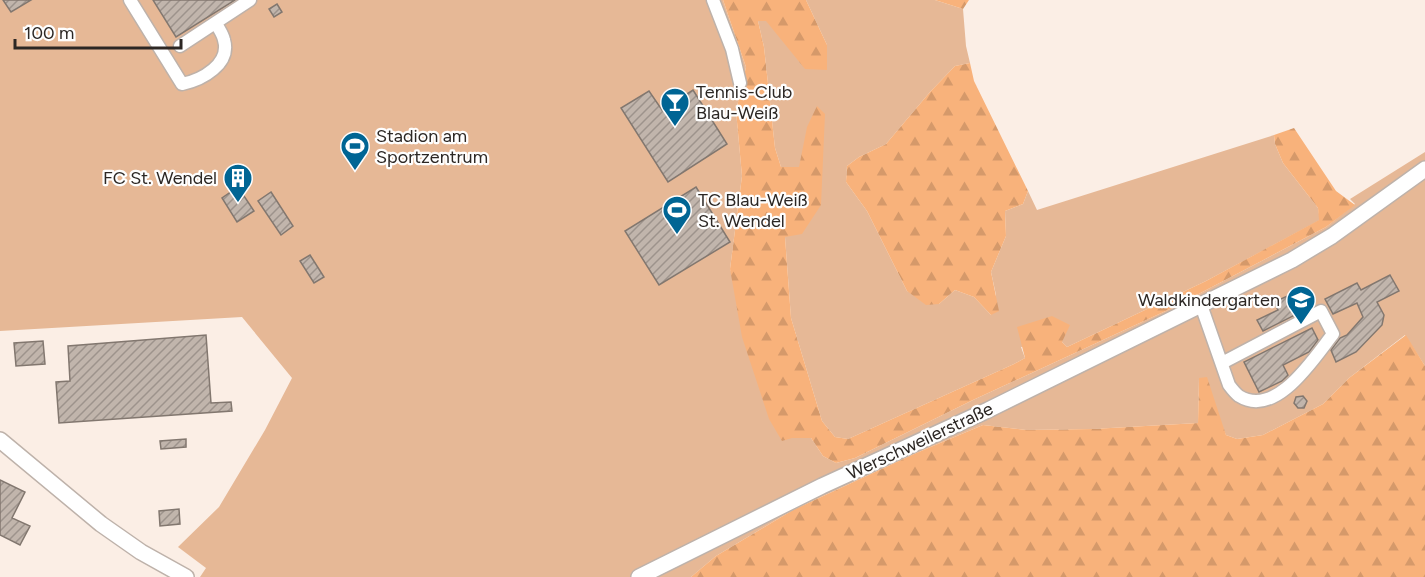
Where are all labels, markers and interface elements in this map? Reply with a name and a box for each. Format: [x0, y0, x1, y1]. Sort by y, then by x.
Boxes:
scale bar [15, 12, 182, 50]
text: 100 m [24, 22, 74, 44]
place label: Tennis-Club Blau-Weiß [696, 81, 792, 124]
bar icon: Tennis-Club Blau-Weiß [659, 86, 691, 128]
place label: Stadion am Sportzentrum [376, 125, 488, 168]
sports icon: Stadion am Sportzentrum [339, 130, 371, 172]
building icon: FC St. Wendel [222, 162, 254, 204]
place label: FC St. Wendel [103, 167, 217, 189]
place label: TC Blau-Weiß St. Wendel [698, 189, 808, 232]
sports icon: TC Blau-Weiß St. Wendel [661, 194, 693, 236]
school or university icon: Waldkindergarten [1285, 284, 1317, 326]
place label: Waldkindergarten [1138, 289, 1280, 311]
street label: Werschweilerstraße [843, 397, 997, 485]

